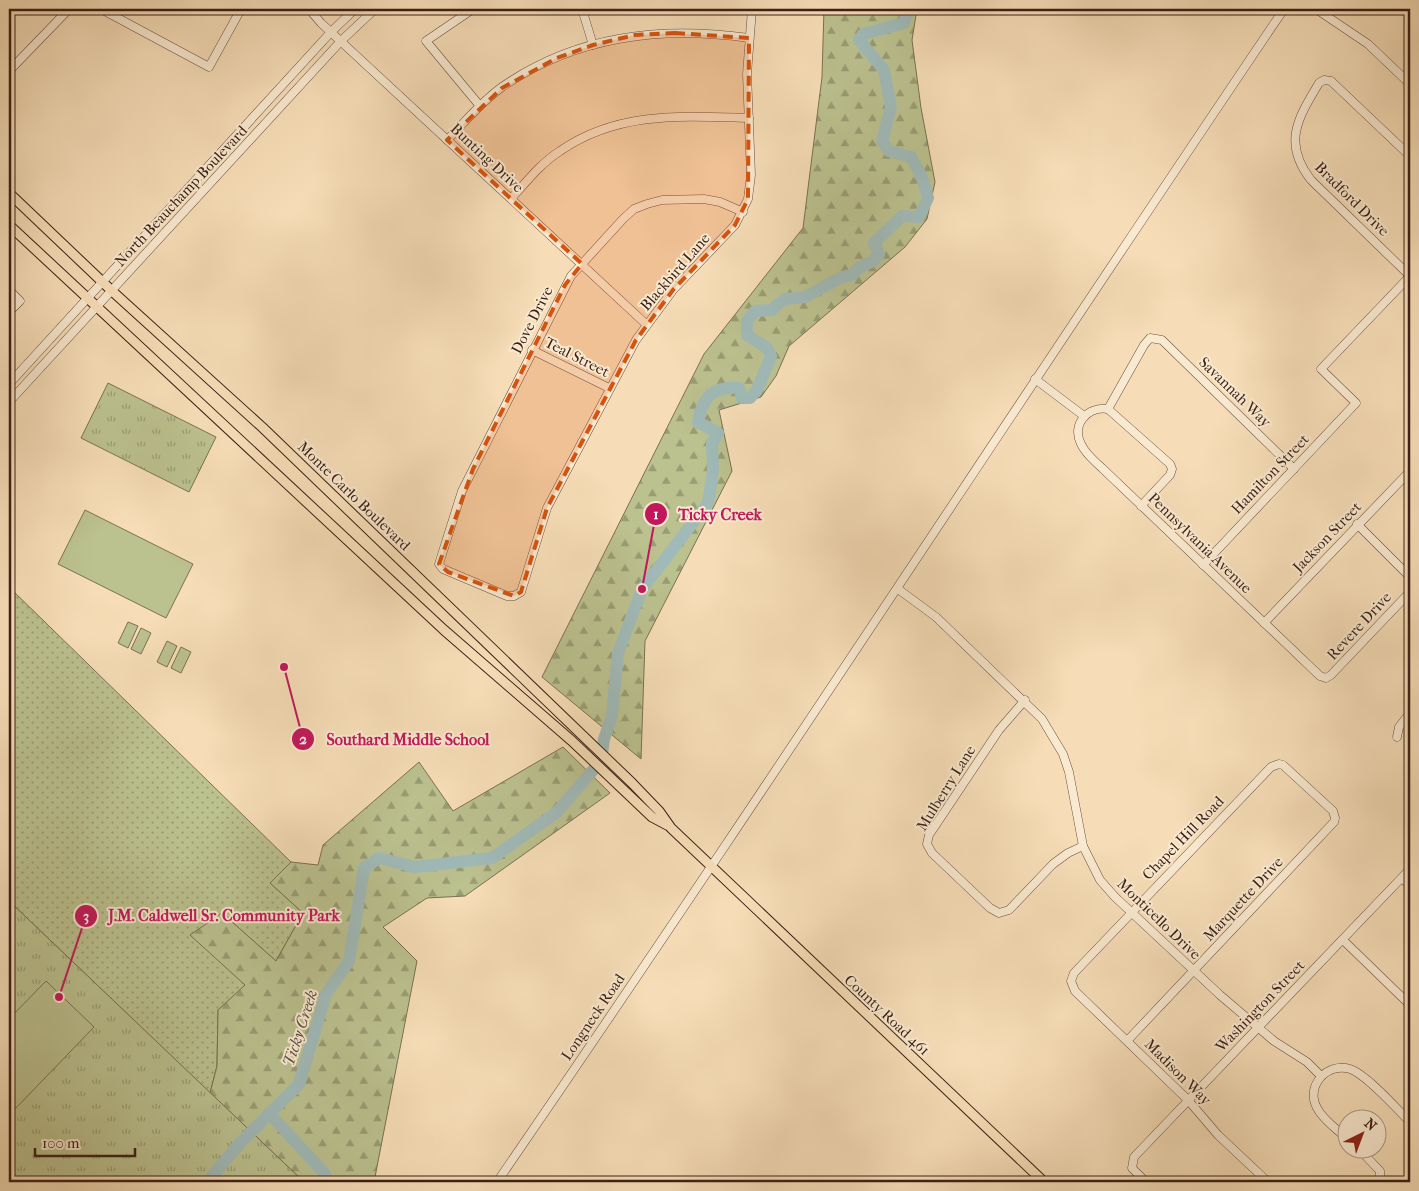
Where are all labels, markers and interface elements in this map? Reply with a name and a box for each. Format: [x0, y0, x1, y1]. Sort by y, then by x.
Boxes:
street label: Bunting Drive [447, 120, 528, 197]
street label: North Beauchamp Boulevard [111, 121, 252, 270]
street label: Bradford Drive [1311, 158, 1393, 240]
street label: Blackbird Lane [636, 229, 714, 314]
street label: Dove Drive [507, 283, 557, 357]
street label: Teal Street [542, 333, 613, 381]
street label: Savannah Way [1195, 353, 1275, 432]
street label: Hamilton Street [1227, 430, 1313, 518]
street label: Monte Carlo Boulevard [294, 438, 415, 555]
street label: Pennsylvania Avenue [1145, 489, 1256, 597]
callout: Ticky Creek [644, 498, 772, 529]
street label: Jackson Street [1288, 498, 1366, 577]
text: 1 [653, 505, 659, 523]
text: Ticky Creek [677, 505, 763, 525]
street label: Revere Drive [1323, 588, 1395, 664]
callout: Southard Middle School [291, 724, 499, 755]
text: 2 [299, 730, 307, 748]
text: Southard Middle School [326, 730, 490, 749]
street label: Mulberry Lane [913, 741, 980, 834]
street label: Chapel Hill Road [1138, 792, 1228, 884]
street label: Marquette Drive [1199, 853, 1287, 945]
street label: Monticello Drive [1114, 875, 1205, 964]
callout: J.M. Caldwell Sr. Community Park [73, 900, 350, 931]
text: J.M. Caldwell Sr. Community Park [106, 906, 340, 926]
text: 3 [83, 907, 89, 925]
street label: Washington Street [1211, 956, 1309, 1056]
street label: Longneck Road [557, 970, 629, 1064]
street label: County Road 461 [841, 971, 933, 1059]
water label: Ticky Creek [279, 987, 321, 1069]
street label: Madison Way [1141, 1035, 1216, 1110]
north arrow [1336, 1108, 1386, 1158]
text: N [1361, 1115, 1380, 1135]
scale bar [35, 1126, 135, 1158]
text: 100 m [42, 1134, 80, 1152]

